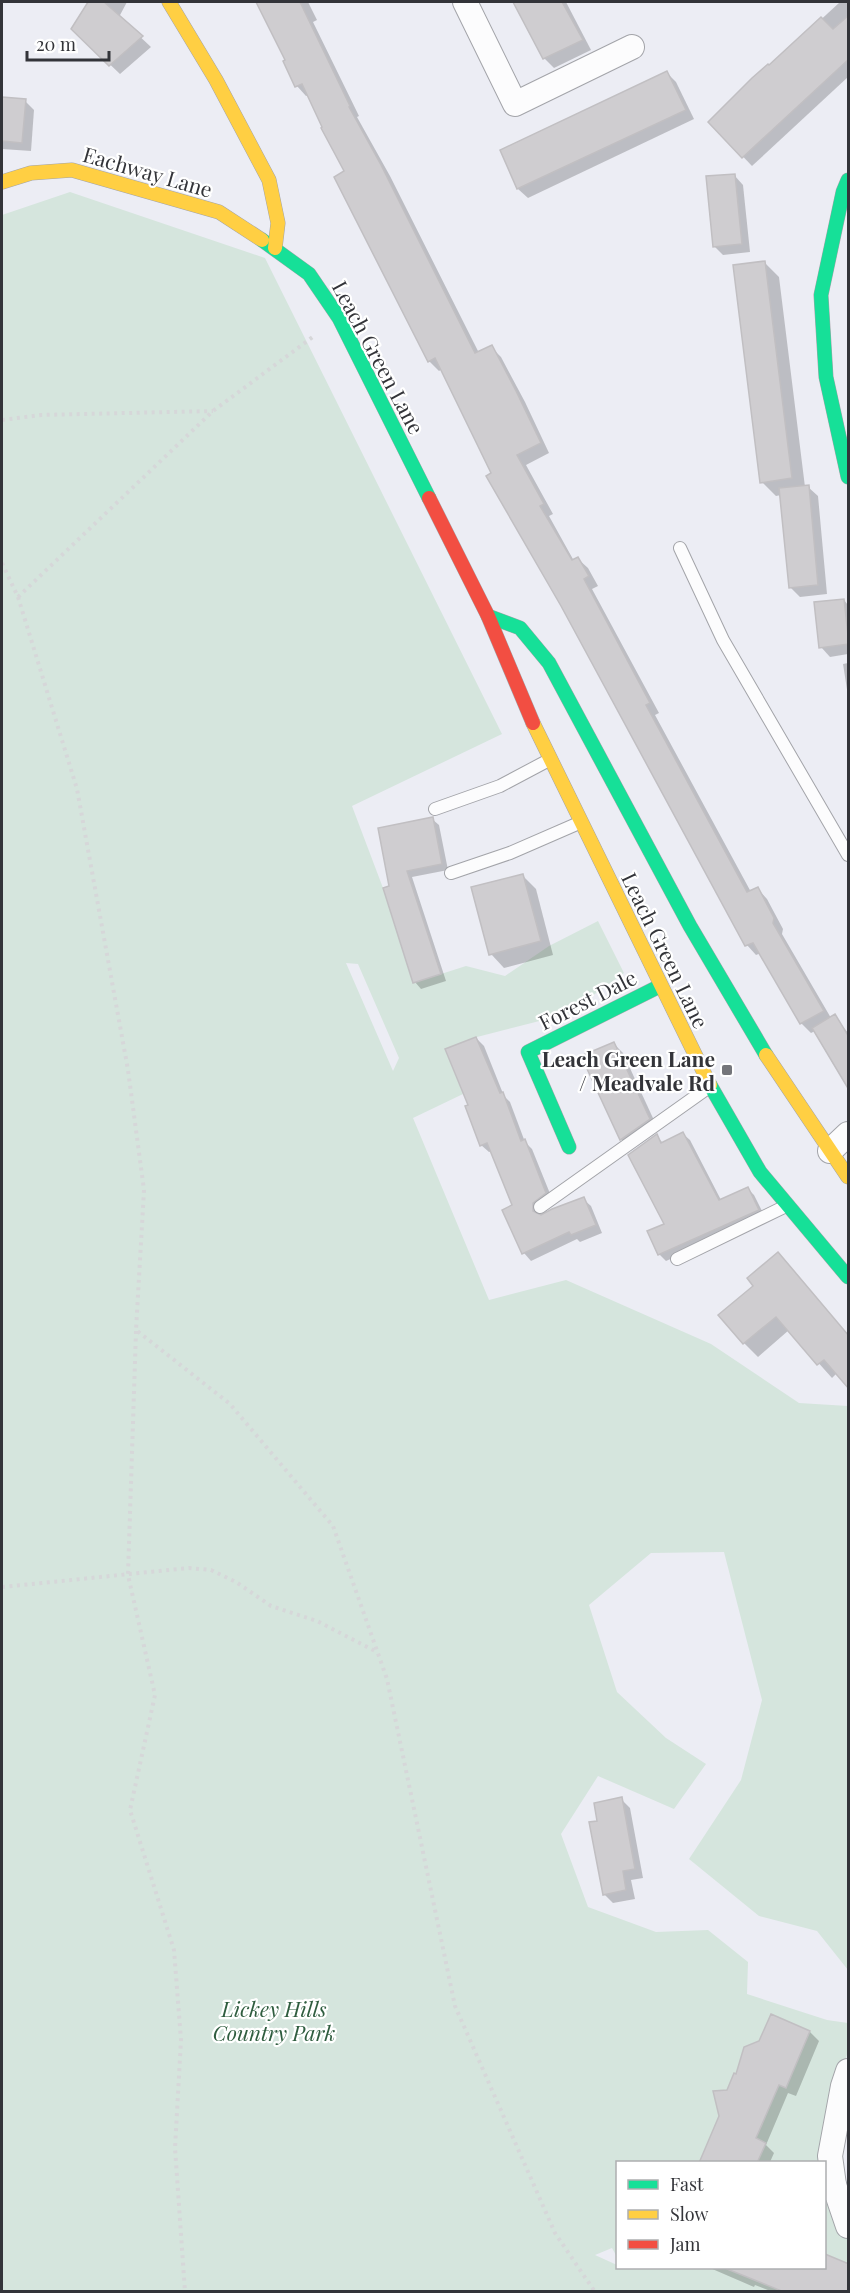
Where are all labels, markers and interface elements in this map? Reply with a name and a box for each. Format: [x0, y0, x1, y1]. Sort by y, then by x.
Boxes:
scale bar [27, 24, 110, 62]
text: 20 m [36, 32, 76, 56]
street label: Eachway Lane [80, 139, 216, 203]
street label: Leach Green Lane [327, 275, 431, 439]
street label: Leach Green Lane [616, 868, 716, 1032]
street label: Forest Dale [533, 962, 641, 1036]
place label: Leach Green Lane / Meadvale Rd [542, 1044, 715, 1096]
marker: Leach Green Lane / Meadvale Rd [720, 1063, 734, 1077]
park label: Lickey Hills Country Park [213, 1994, 336, 2046]
legend [616, 2161, 826, 2269]
text: Fast [670, 2172, 704, 2196]
text: Slow [670, 2202, 708, 2226]
text: Jam [669, 2232, 700, 2256]

